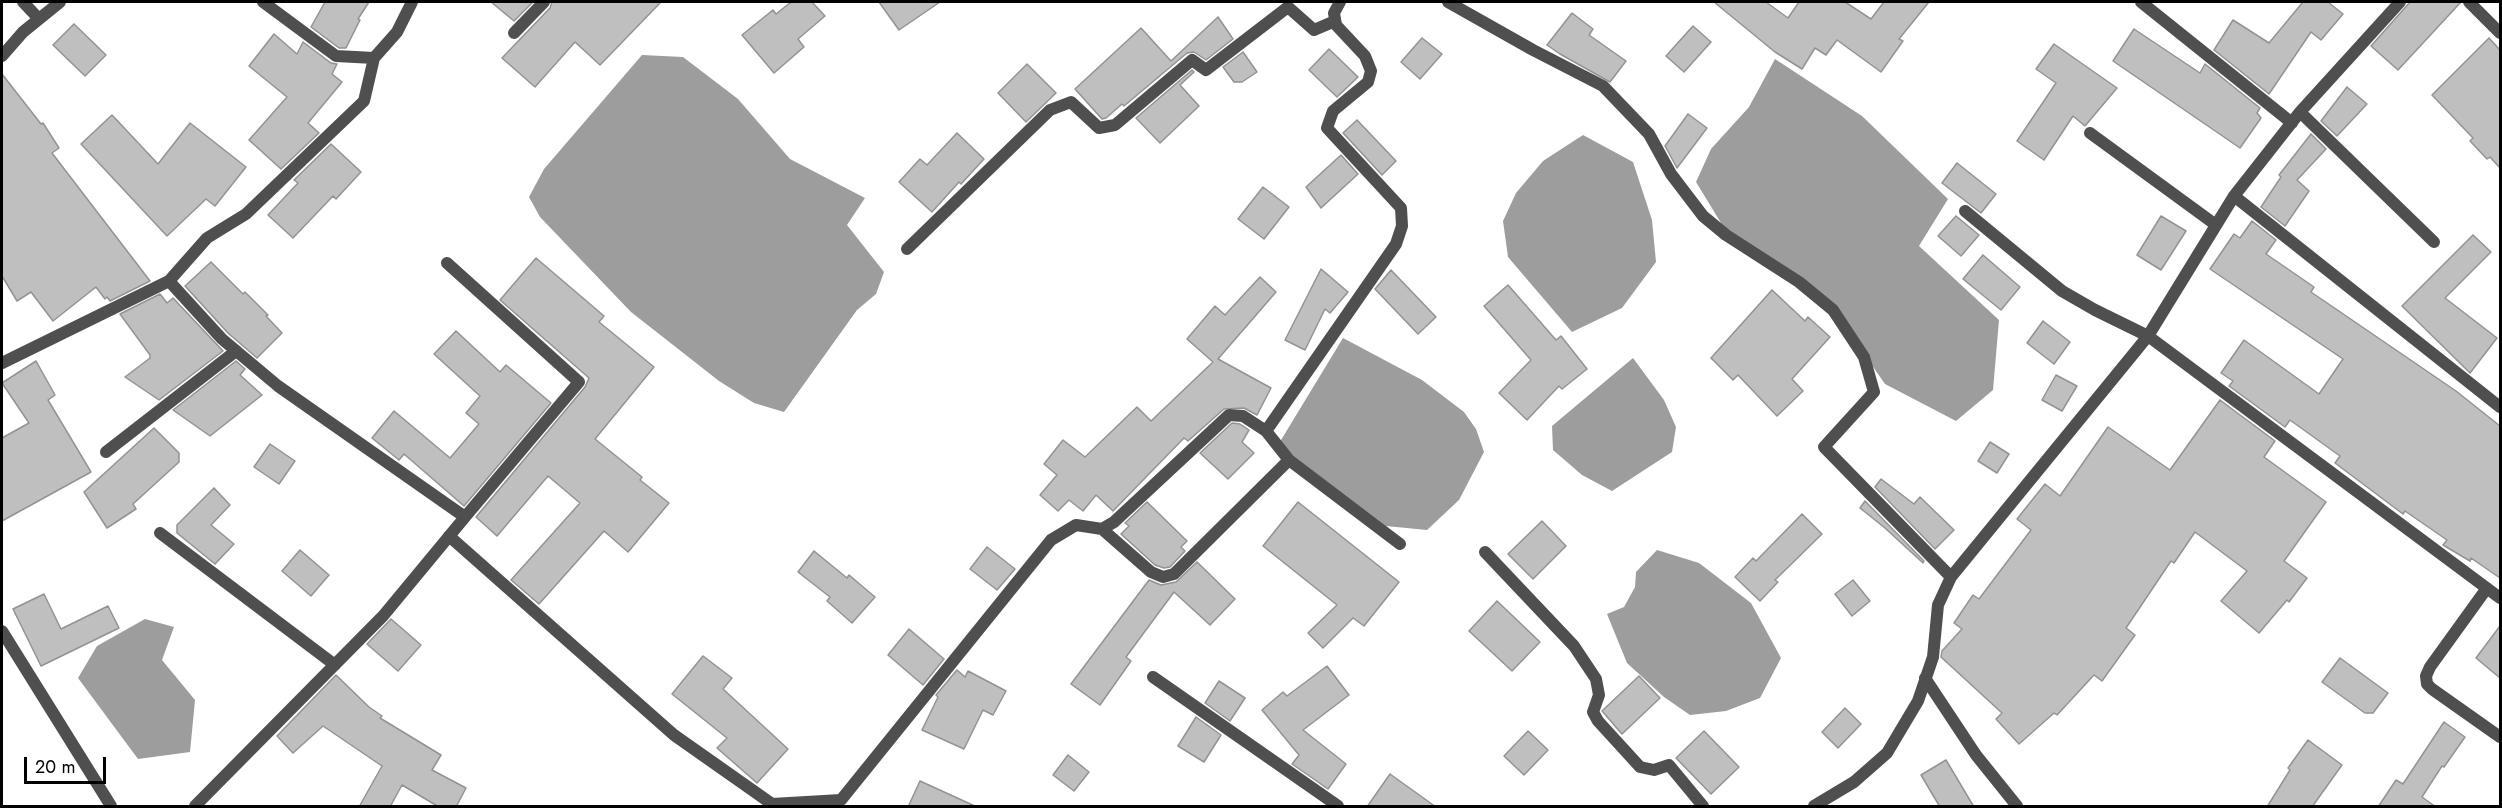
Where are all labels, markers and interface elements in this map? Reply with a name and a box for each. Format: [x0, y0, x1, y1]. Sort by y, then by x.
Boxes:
scale bar [27, 745, 110, 783]
text: 20 m [35, 754, 75, 780]

